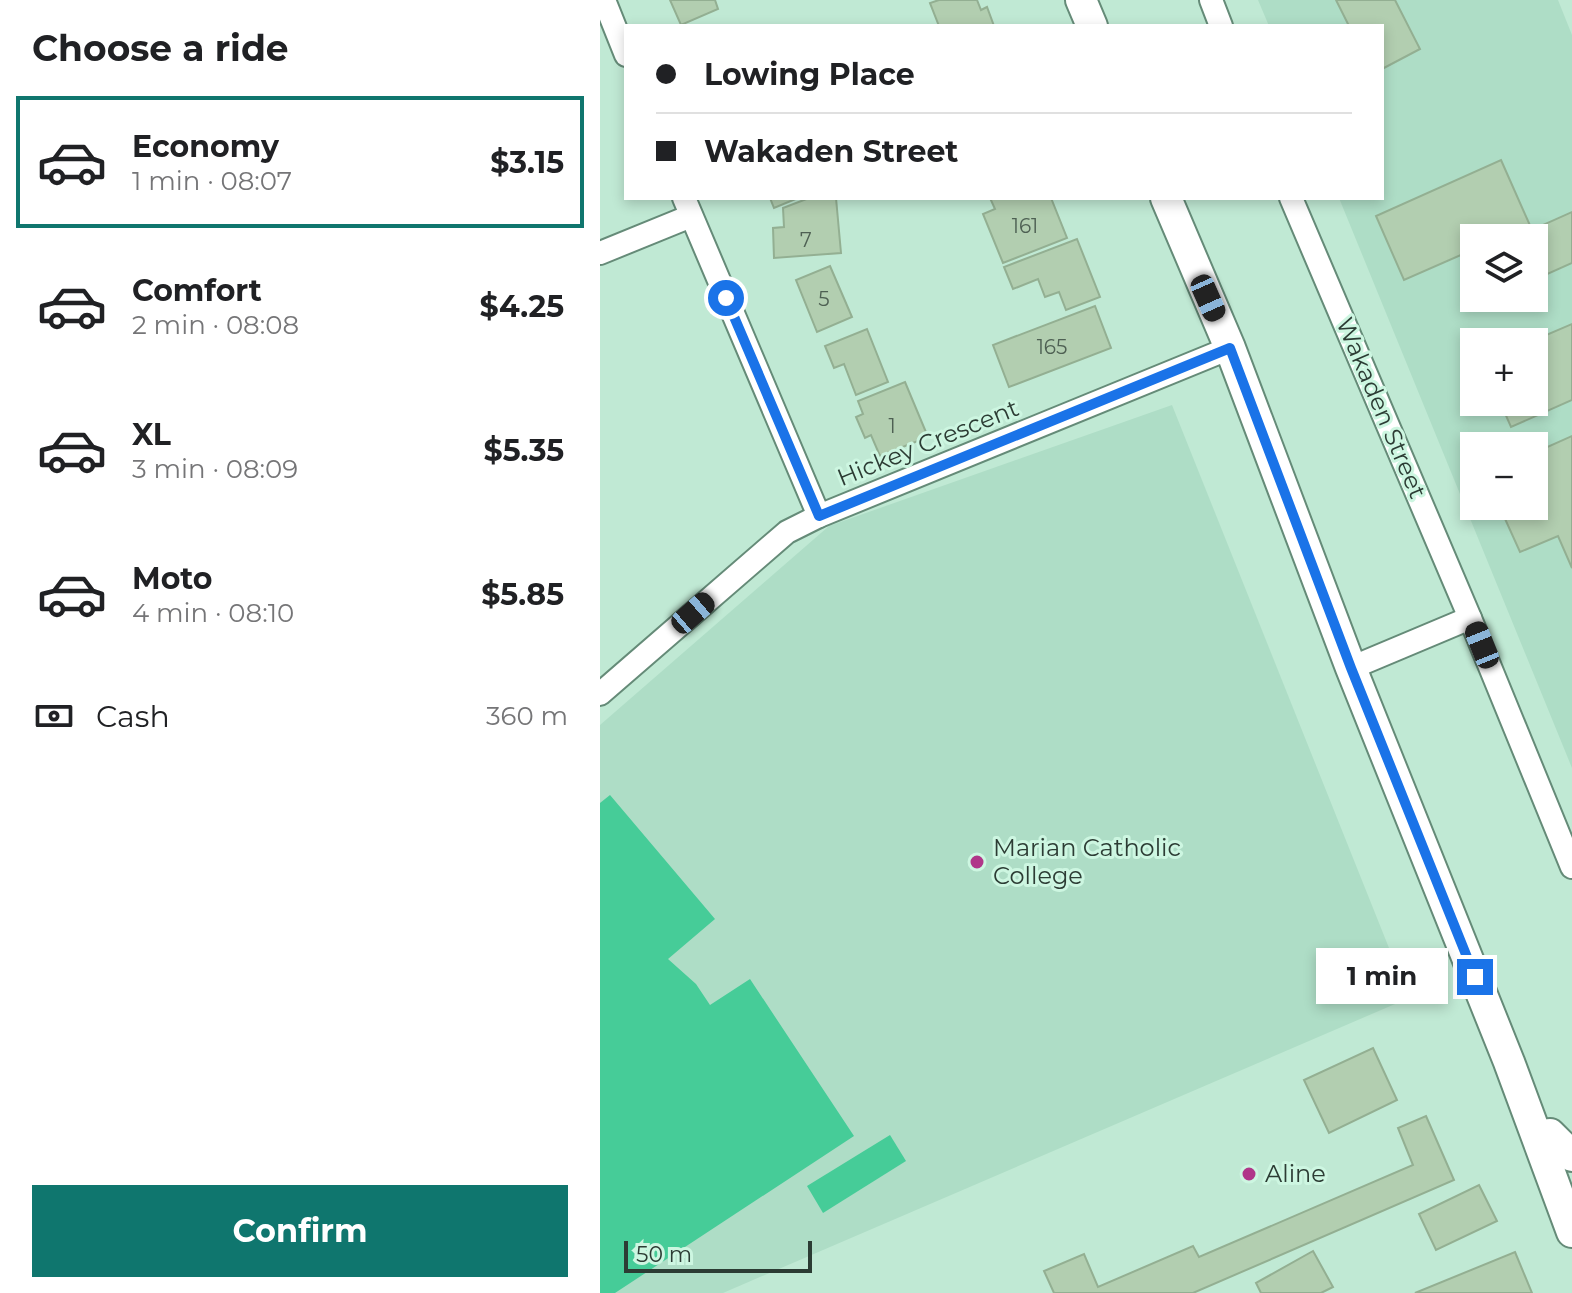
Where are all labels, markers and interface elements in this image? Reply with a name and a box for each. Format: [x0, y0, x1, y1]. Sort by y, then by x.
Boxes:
text: Choose a ride [32, 26, 289, 70]
text: Lowing Place [704, 56, 915, 93]
icon: car [36, 126, 108, 198]
text: Economy [132, 128, 279, 165]
text: Wakaden Street [704, 133, 958, 170]
text: $3.15 [490, 144, 564, 181]
text: 1 min · 08:07 [132, 165, 292, 197]
house number: 161 [1012, 214, 1038, 238]
map controls [1460, 224, 1548, 520]
button: layers [1460, 224, 1548, 312]
house number: 7 [800, 228, 812, 252]
icon: car [36, 270, 108, 342]
car [1187, 271, 1229, 325]
text: Comfort [132, 272, 262, 309]
route start [708, 280, 744, 316]
house number: 5 [818, 287, 830, 311]
text: $4.25 [480, 288, 564, 325]
text: 2 min · 08:08 [132, 309, 299, 341]
street label: Wakaden Street [1330, 313, 1433, 503]
button: + [1460, 328, 1548, 416]
house number: 165 [1037, 335, 1067, 359]
street label: Hickey Crescent [833, 393, 1023, 492]
icon: car [36, 414, 108, 486]
house number: 1 [888, 414, 896, 438]
text: XL [132, 416, 171, 453]
text: $5.35 [484, 432, 564, 469]
button: − [1460, 432, 1548, 520]
text: 3 min · 08:09 [132, 453, 298, 485]
icon: car [36, 558, 108, 630]
text: Moto [132, 560, 213, 597]
text: $5.85 [481, 576, 564, 613]
car [667, 588, 719, 638]
text: 4 min · 08:10 [132, 597, 294, 629]
car [1462, 618, 1502, 672]
icon: cash [32, 694, 76, 738]
text: Cash [96, 698, 170, 735]
text: 360 m [486, 700, 568, 732]
place label: Marian Catholic College [993, 833, 1181, 890]
marker: Marian Catholic College [968, 853, 986, 871]
callout: 1 min [1315, 949, 1447, 1005]
route end [1457, 959, 1493, 995]
text: 1 min [1347, 960, 1417, 992]
place label: Aline [1265, 1159, 1326, 1188]
marker: Aline [1240, 1165, 1258, 1183]
button: Confirm [32, 1185, 568, 1277]
scale bar [624, 1237, 812, 1273]
text: 50 m [636, 1241, 692, 1268]

